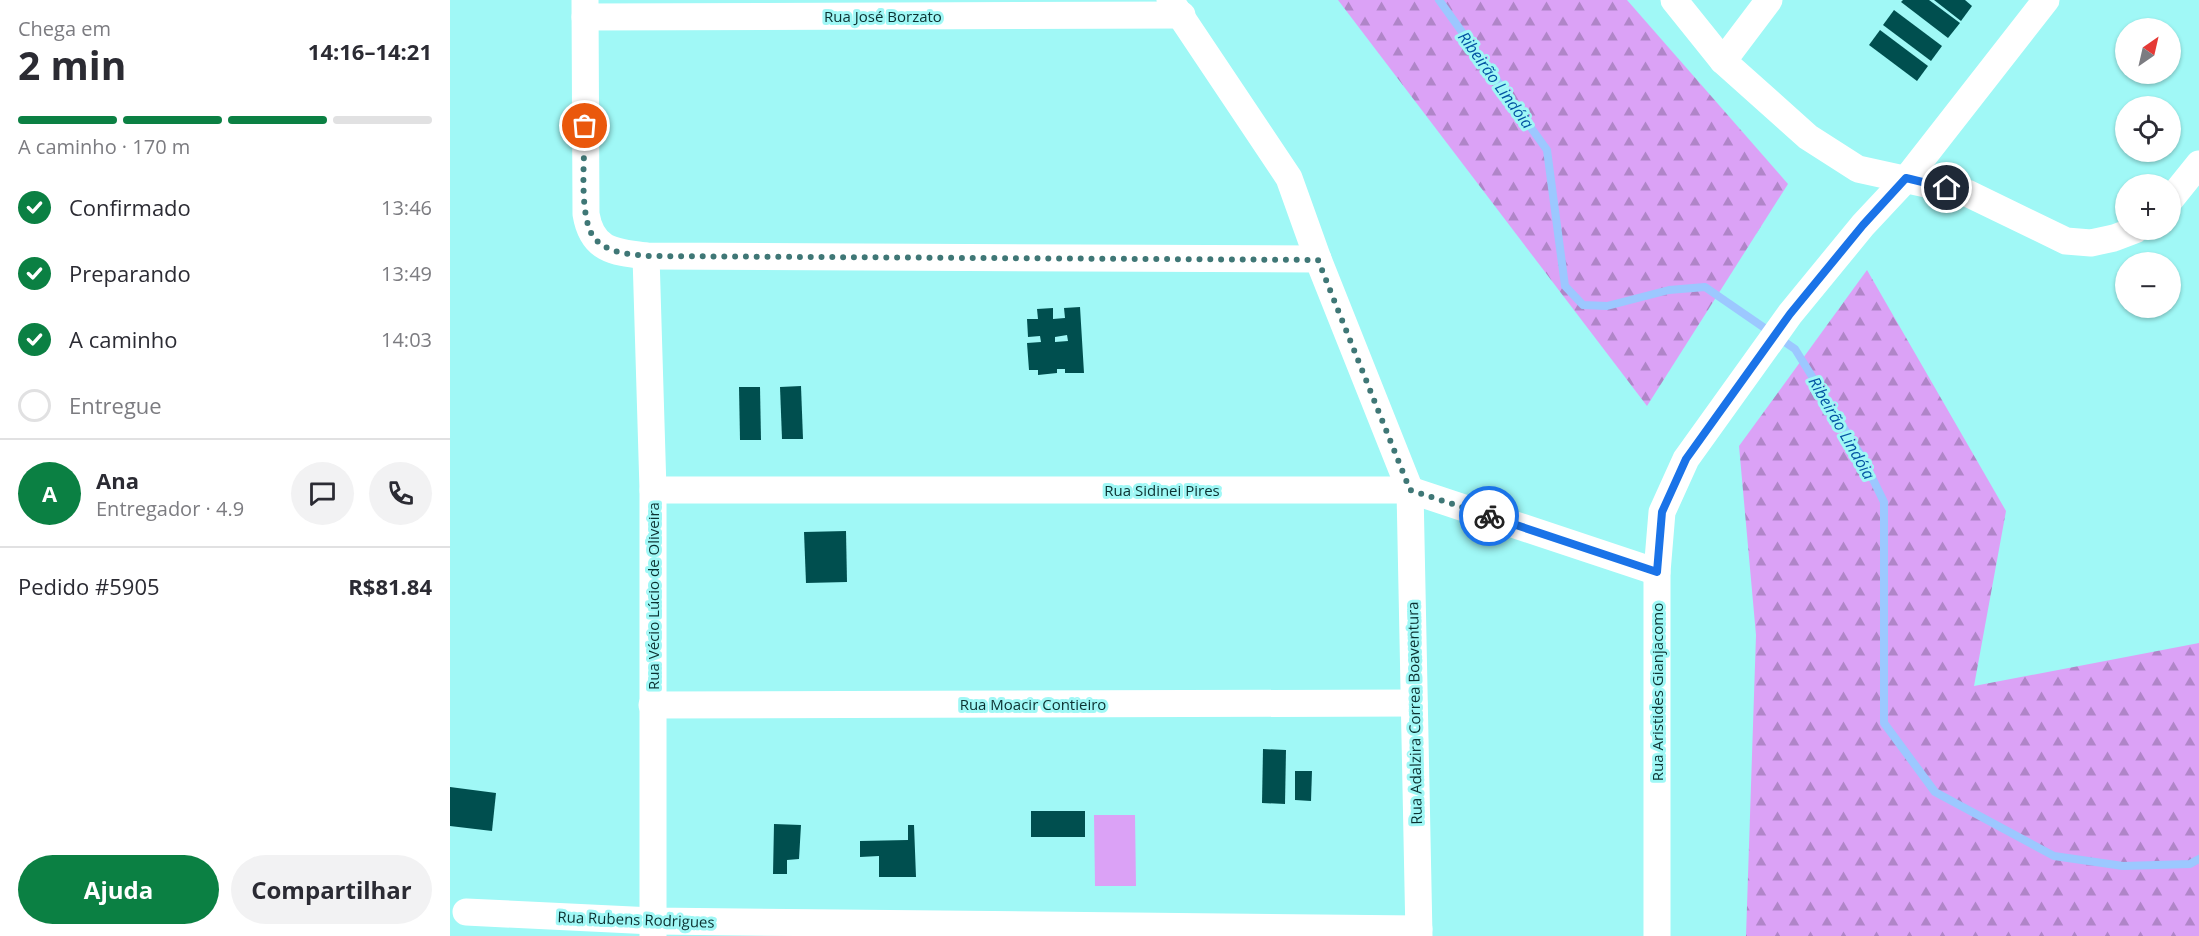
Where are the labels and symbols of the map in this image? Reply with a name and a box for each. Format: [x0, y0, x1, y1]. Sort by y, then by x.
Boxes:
street label: Rua José Borzato [824, 6, 942, 26]
north arrow [2115, 18, 2181, 84]
water label: Ribeirão Lindóia [1453, 27, 1539, 133]
pin [559, 100, 610, 151]
pin [1921, 162, 1972, 213]
water label: Ribeirão Lindóia [1804, 373, 1880, 483]
street label: Rua Sidinei Pires [1104, 480, 1220, 500]
courier [1459, 486, 1519, 546]
street label: Rua Vécio Lúcio de Oliveira [643, 502, 663, 690]
street label: Rua Adalzira Correa Boaventura [1402, 601, 1426, 825]
street label: Rua Aristides Gianjacomo [1647, 603, 1667, 781]
street label: Rua Moacir Contieiro [960, 694, 1106, 714]
street label: Rua Rubens Rodrigues [557, 906, 715, 932]

